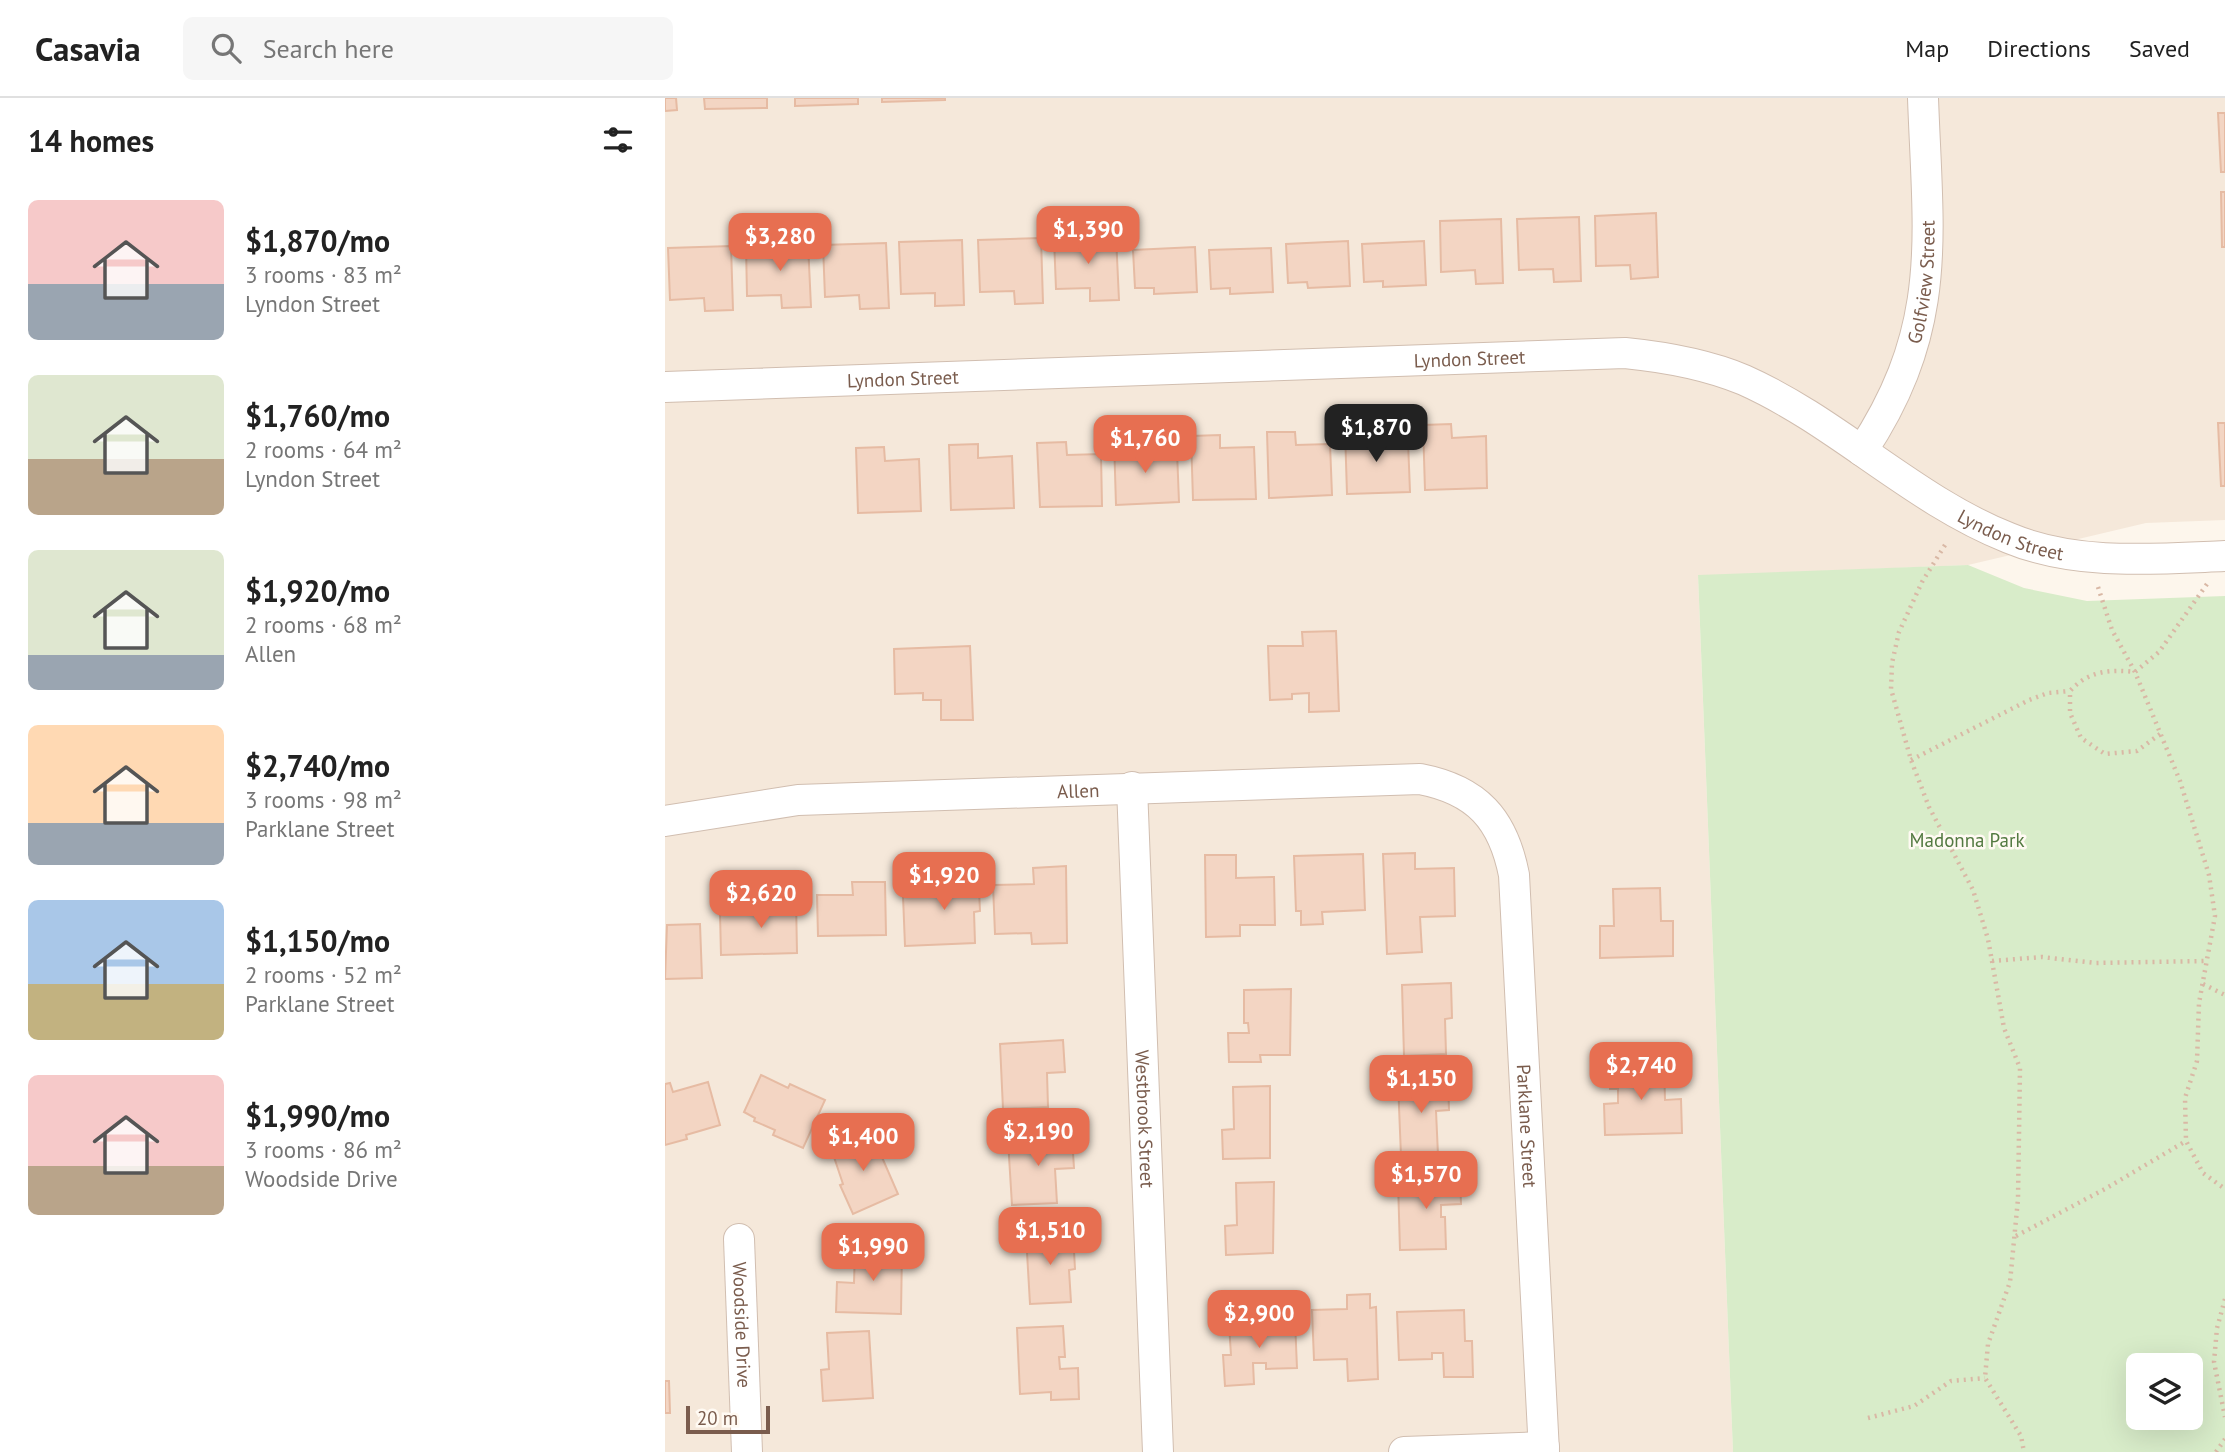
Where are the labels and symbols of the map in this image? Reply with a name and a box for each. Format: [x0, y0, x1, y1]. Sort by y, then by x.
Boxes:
pin: $1,390 [1031, 206, 1145, 266]
pin: $3,280 [723, 214, 837, 273]
street label: Golfview Street [1902, 220, 1940, 346]
street label: Lyndon Street [1413, 345, 1526, 372]
street label: Lyndon Street [847, 365, 960, 393]
pin: $1,870 [1319, 404, 1433, 464]
pin: $1,760 [1088, 416, 1202, 475]
street label: Lyndon Street [1954, 504, 2066, 565]
street label: Allen [1057, 778, 1100, 803]
park label: Madonna Park [1909, 828, 2025, 852]
pin: $1,920 [887, 852, 1001, 912]
pin: $2,620 [704, 870, 818, 930]
pin: $2,740 [1584, 1042, 1698, 1102]
street label: Westbrook Street [1130, 1049, 1160, 1189]
pin: $1,150 [1364, 1056, 1478, 1115]
street label: Parklane Street [1512, 1063, 1542, 1189]
pin: $2,190 [981, 1108, 1095, 1168]
pin: $1,400 [806, 1114, 920, 1173]
pin: $1,570 [1369, 1152, 1483, 1211]
pin: $1,510 [993, 1208, 1107, 1267]
pin: $1,990 [816, 1224, 930, 1283]
street label: Woodside Drive [728, 1261, 757, 1388]
pin: $2,900 [1202, 1290, 1316, 1350]
scale bar [686, 1403, 770, 1435]

